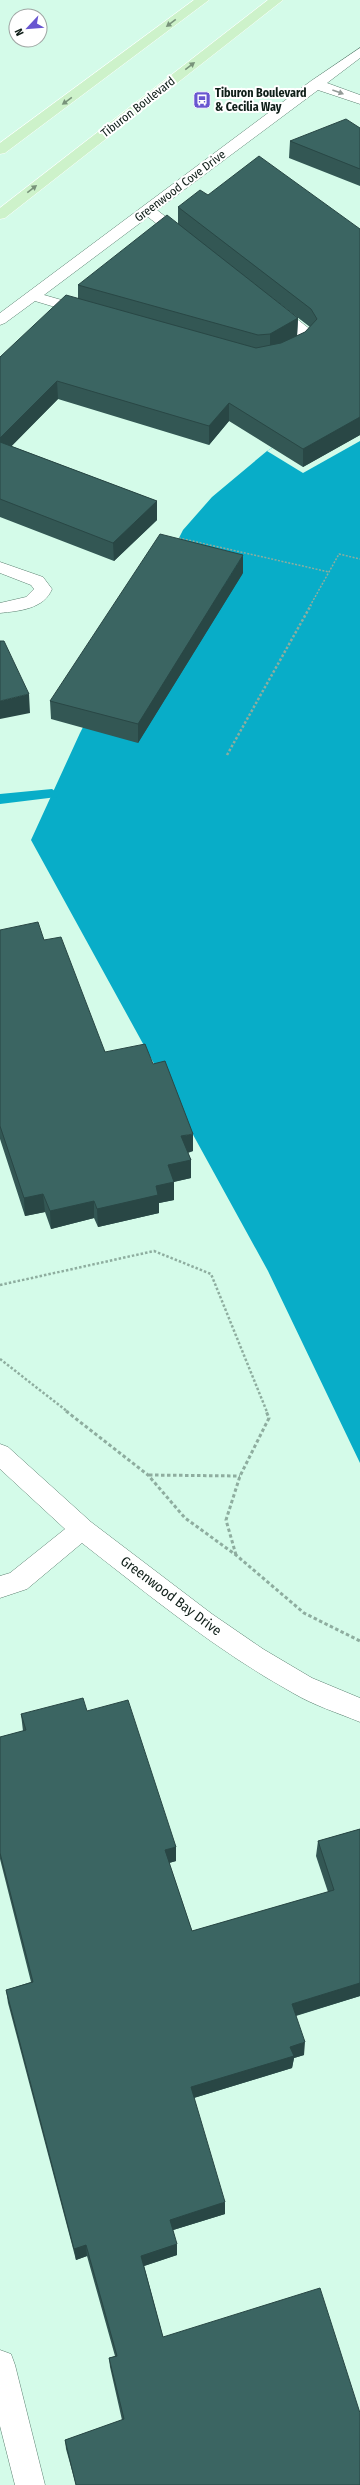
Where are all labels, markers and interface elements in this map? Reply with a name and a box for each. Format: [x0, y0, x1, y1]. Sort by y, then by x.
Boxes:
north arrow [8, 8, 48, 48]
one-way arrow [166, 19, 176, 27]
text: N [12, 26, 27, 38]
one-way arrow [185, 62, 195, 70]
street label: Tiburon Boulevard [98, 74, 178, 140]
place label: Tiburon Boulevard & Cecilia Way [215, 86, 307, 114]
bus stop icon: Tiburon Boulevard & Cecilia Way [192, 90, 212, 110]
one-way arrow [332, 90, 344, 96]
one-way arrow [61, 97, 72, 105]
street label: Greenwood Cove Drive [132, 147, 228, 225]
one-way arrow [27, 185, 38, 194]
street label: Greenwood Bay Drive [117, 1553, 225, 1640]

